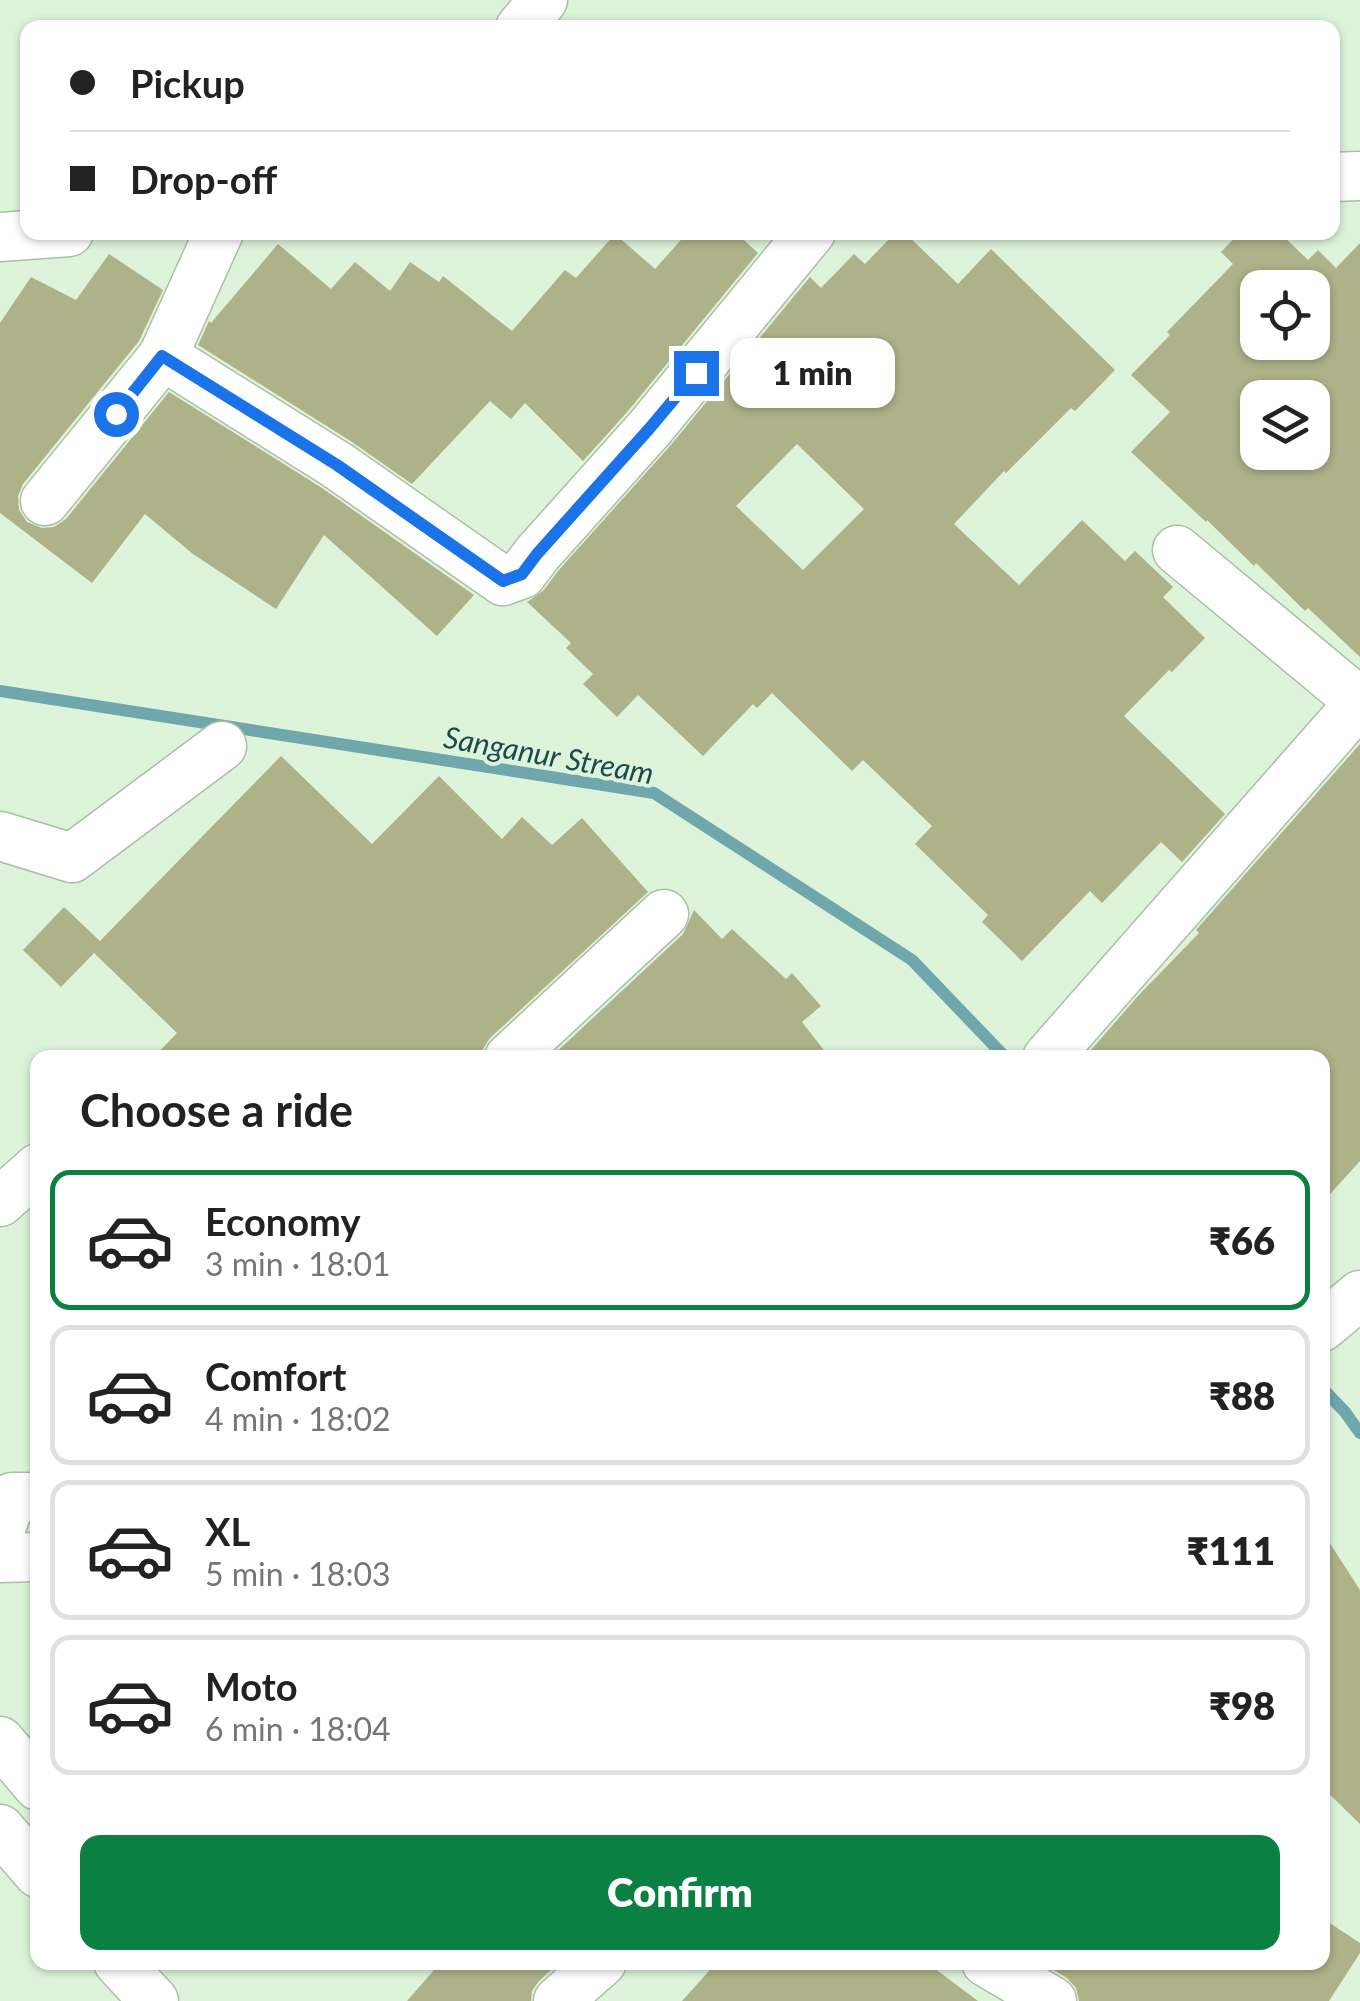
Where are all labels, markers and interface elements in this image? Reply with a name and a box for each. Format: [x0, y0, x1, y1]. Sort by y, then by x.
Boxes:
text: Pickup [130, 60, 245, 106]
text: Drop-off [130, 156, 277, 202]
map controls [1240, 270, 1330, 470]
button: locate [1240, 270, 1330, 360]
callout: 1 min [731, 338, 896, 408]
route end [674, 351, 719, 396]
text: 1 min [773, 353, 852, 392]
button: layers [1240, 380, 1330, 470]
route start [94, 392, 139, 437]
water label: Sanganur Stream [441, 718, 657, 790]
text: Choose a ride [80, 1083, 353, 1137]
icon: car [85, 1195, 175, 1285]
text: Economy [205, 1198, 360, 1244]
text: ₹66 [1209, 1217, 1275, 1263]
text: 3 min · 18:01 [205, 1244, 391, 1283]
icon: car [85, 1350, 175, 1440]
text: Comfort [205, 1353, 346, 1399]
text: ₹88 [1209, 1372, 1275, 1418]
text: 4 min · 18:02 [205, 1399, 391, 1438]
icon: car [85, 1505, 175, 1595]
text: XL [205, 1508, 250, 1554]
text: ₹111 [1187, 1527, 1275, 1573]
text: 5 min · 18:03 [205, 1554, 391, 1593]
icon: car [85, 1660, 175, 1750]
text: Moto [205, 1663, 298, 1709]
text: ₹98 [1209, 1682, 1275, 1728]
text: 6 min · 18:04 [205, 1709, 391, 1748]
button: Confirm [80, 1835, 1280, 1950]

